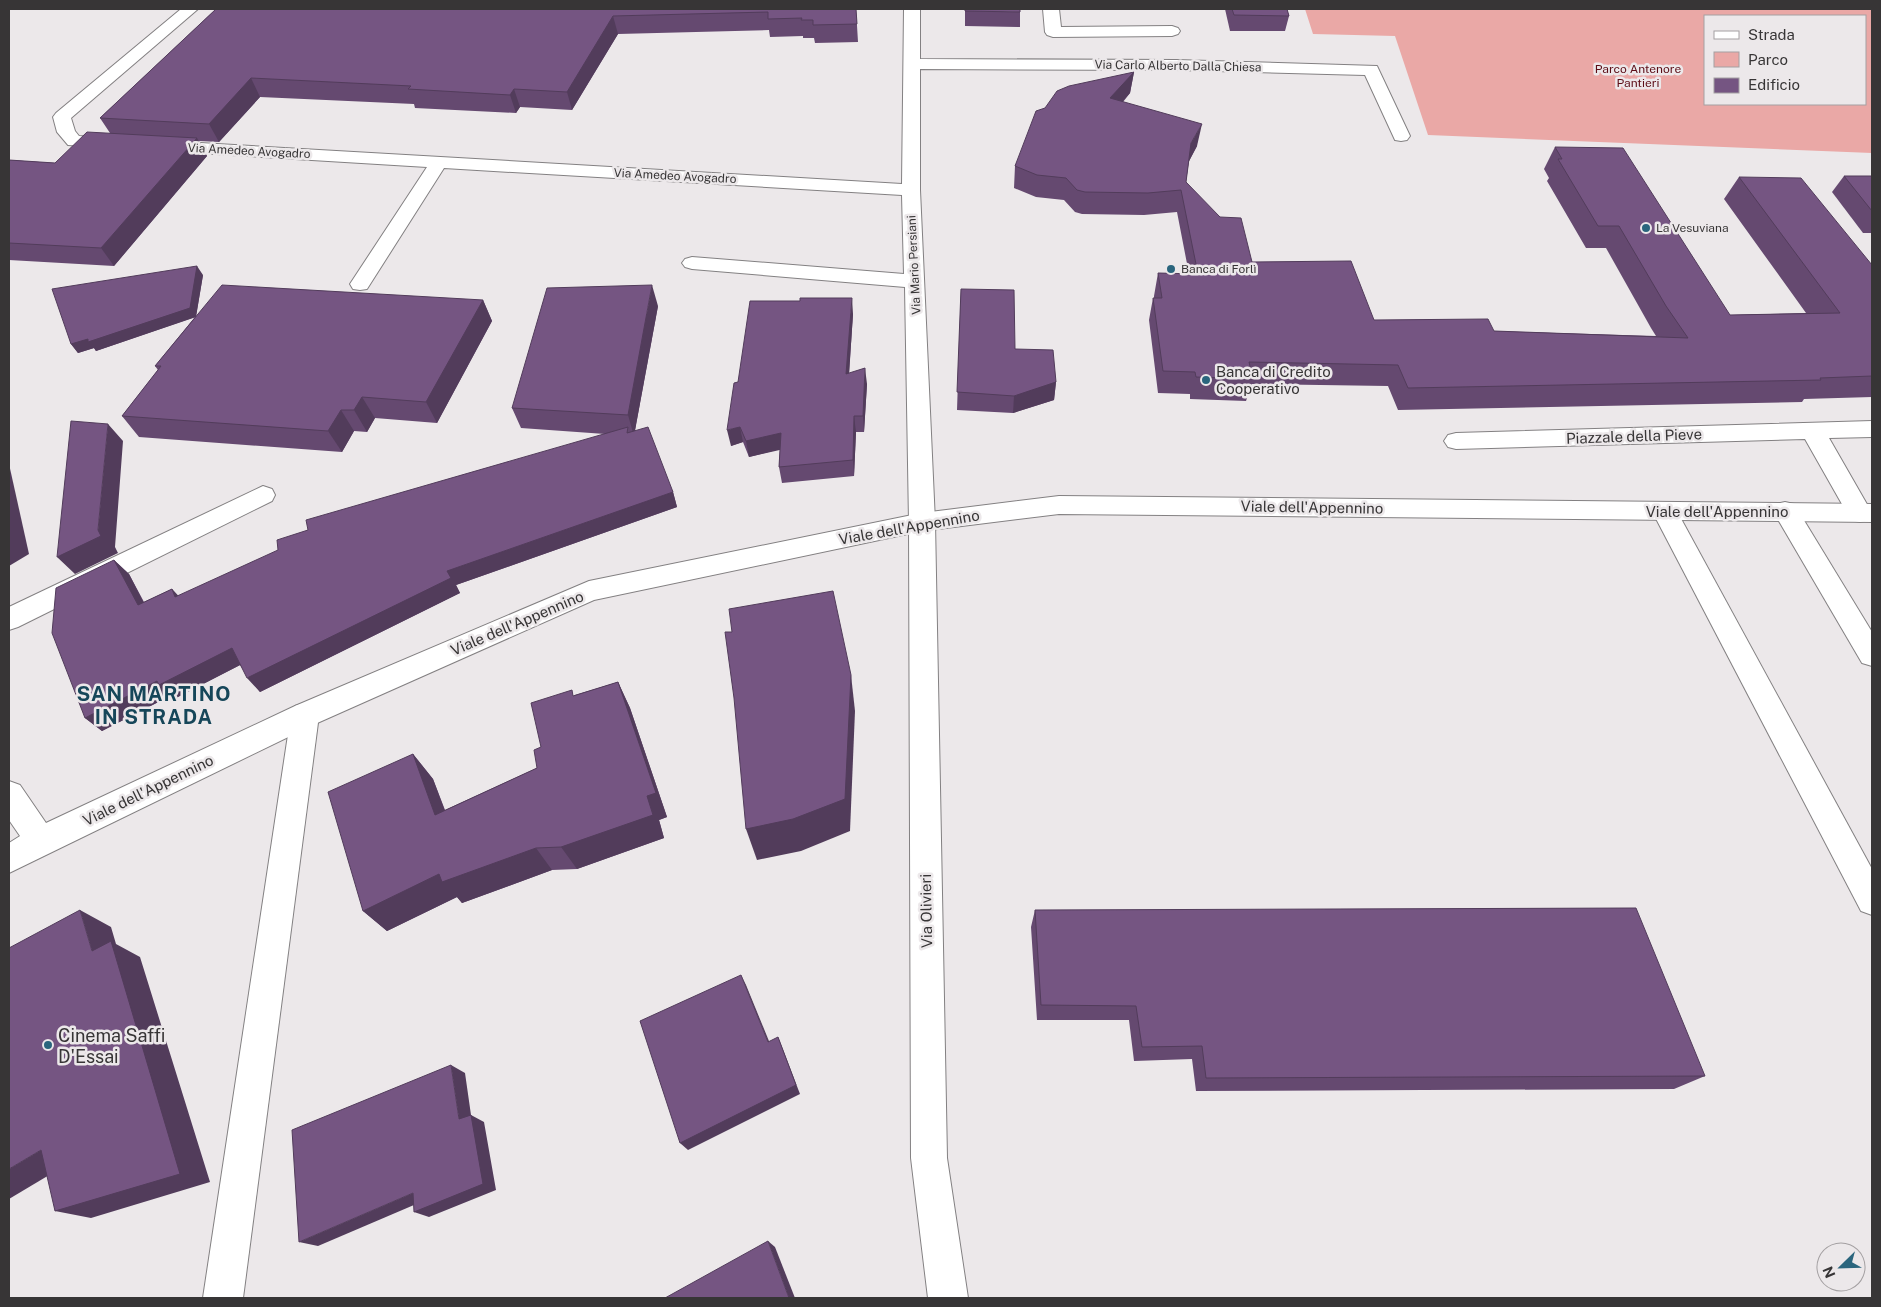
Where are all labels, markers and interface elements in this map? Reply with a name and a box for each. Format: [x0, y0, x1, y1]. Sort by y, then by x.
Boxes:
legend [1704, 15, 1866, 105]
text: Strada [1748, 26, 1795, 43]
text: Parco [1748, 51, 1788, 68]
street label: Via Carlo Alberto Dalla Chiesa [1094, 58, 1262, 74]
park label: Parco Antenore Pantieri [1595, 62, 1681, 90]
text: Edificio [1748, 76, 1800, 93]
street label: Via Amedeo Avogadro [187, 141, 311, 161]
street label: Via Amedeo Avogadro [613, 166, 737, 186]
street label: Via Mario Persiani [904, 215, 924, 315]
place label: La Vesuviana [1656, 221, 1729, 235]
marker: La Vesuviana [1640, 222, 1652, 234]
place label: Banca di Forlì [1181, 262, 1256, 276]
marker: Banca di Forlì [1165, 263, 1177, 275]
place label: Banca di Credito Cooperativo [1216, 363, 1331, 397]
marker: Banca di Credito Cooperativo [1200, 374, 1212, 386]
street label: Piazzale della Pieve [1566, 425, 1702, 447]
street label: Viale dell'Appennino [1240, 497, 1384, 517]
street label: Viale dell'Appennino [1646, 503, 1788, 520]
street label: Viale dell'Appennino [837, 506, 981, 548]
street label: Viale dell'Appennino [448, 587, 586, 659]
district label: SAN MARTINO IN STRADA [76, 682, 232, 729]
street label: Viale dell'Appennino [80, 751, 216, 829]
street label: Via Olivieri [917, 874, 935, 948]
place label: Cinema Saffi D'Essai [58, 1025, 165, 1067]
marker: Cinema Saffi D'Essai [42, 1039, 54, 1051]
north arrow [1816, 1242, 1866, 1292]
text: N [1820, 1264, 1839, 1280]

